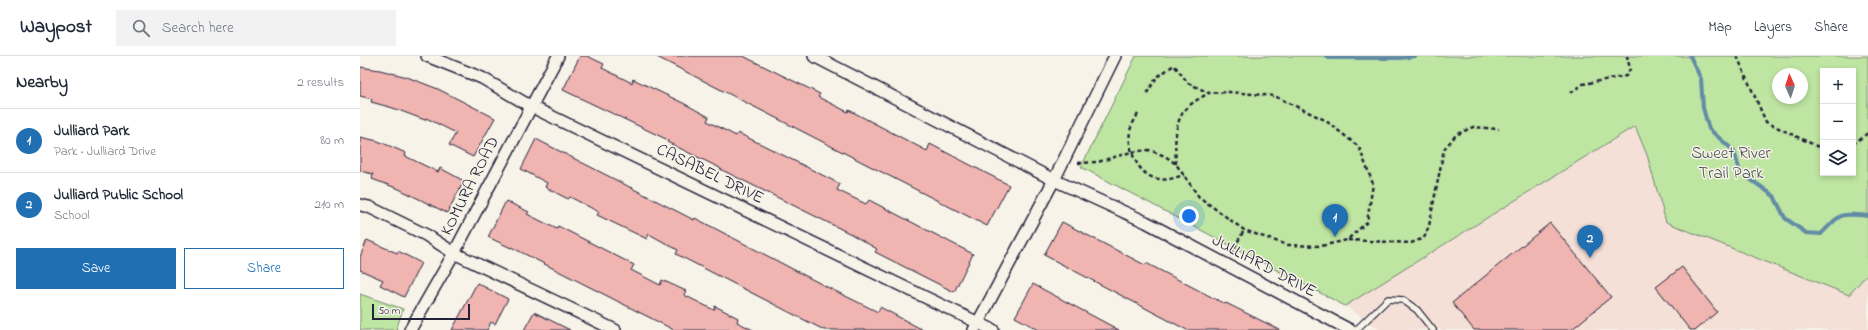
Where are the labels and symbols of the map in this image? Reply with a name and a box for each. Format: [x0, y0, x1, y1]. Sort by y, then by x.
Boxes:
north arrow [1772, 68, 1808, 104]
street label: KOMURA ROAD [434, 132, 506, 240]
street label: CASABEL DRIVE [652, 137, 768, 211]
park label: Sweet River Trail Park [1691, 141, 1772, 186]
pin: 1 [1322, 204, 1348, 237]
your location [1179, 206, 1199, 226]
pin: 2 [1577, 225, 1603, 258]
street label: JULLIARD DRIVE [1207, 228, 1321, 304]
scale bar [372, 302, 470, 321]

